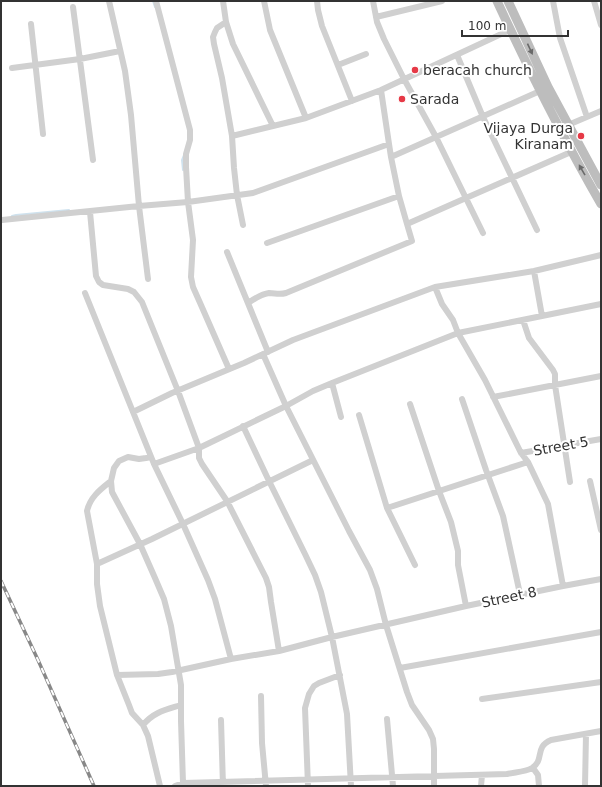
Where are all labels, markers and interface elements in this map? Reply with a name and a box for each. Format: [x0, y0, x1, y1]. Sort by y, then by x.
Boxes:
scale bar [462, 12, 568, 38]
text: 100 m [468, 19, 506, 33]
one-way arrow [527, 44, 533, 55]
place label: beracah church [423, 62, 532, 78]
marker: beracah church [410, 65, 420, 75]
place label: Sarada [410, 91, 459, 107]
marker: Sarada [397, 94, 407, 104]
place label: Vijaya Durga Kiranam [483, 120, 573, 152]
marker: Vijaya Durga Kiranam [576, 131, 586, 141]
one-way arrow [578, 164, 585, 176]
street label: Street 5 [532, 433, 590, 459]
street label: Street 8 [480, 583, 538, 611]

